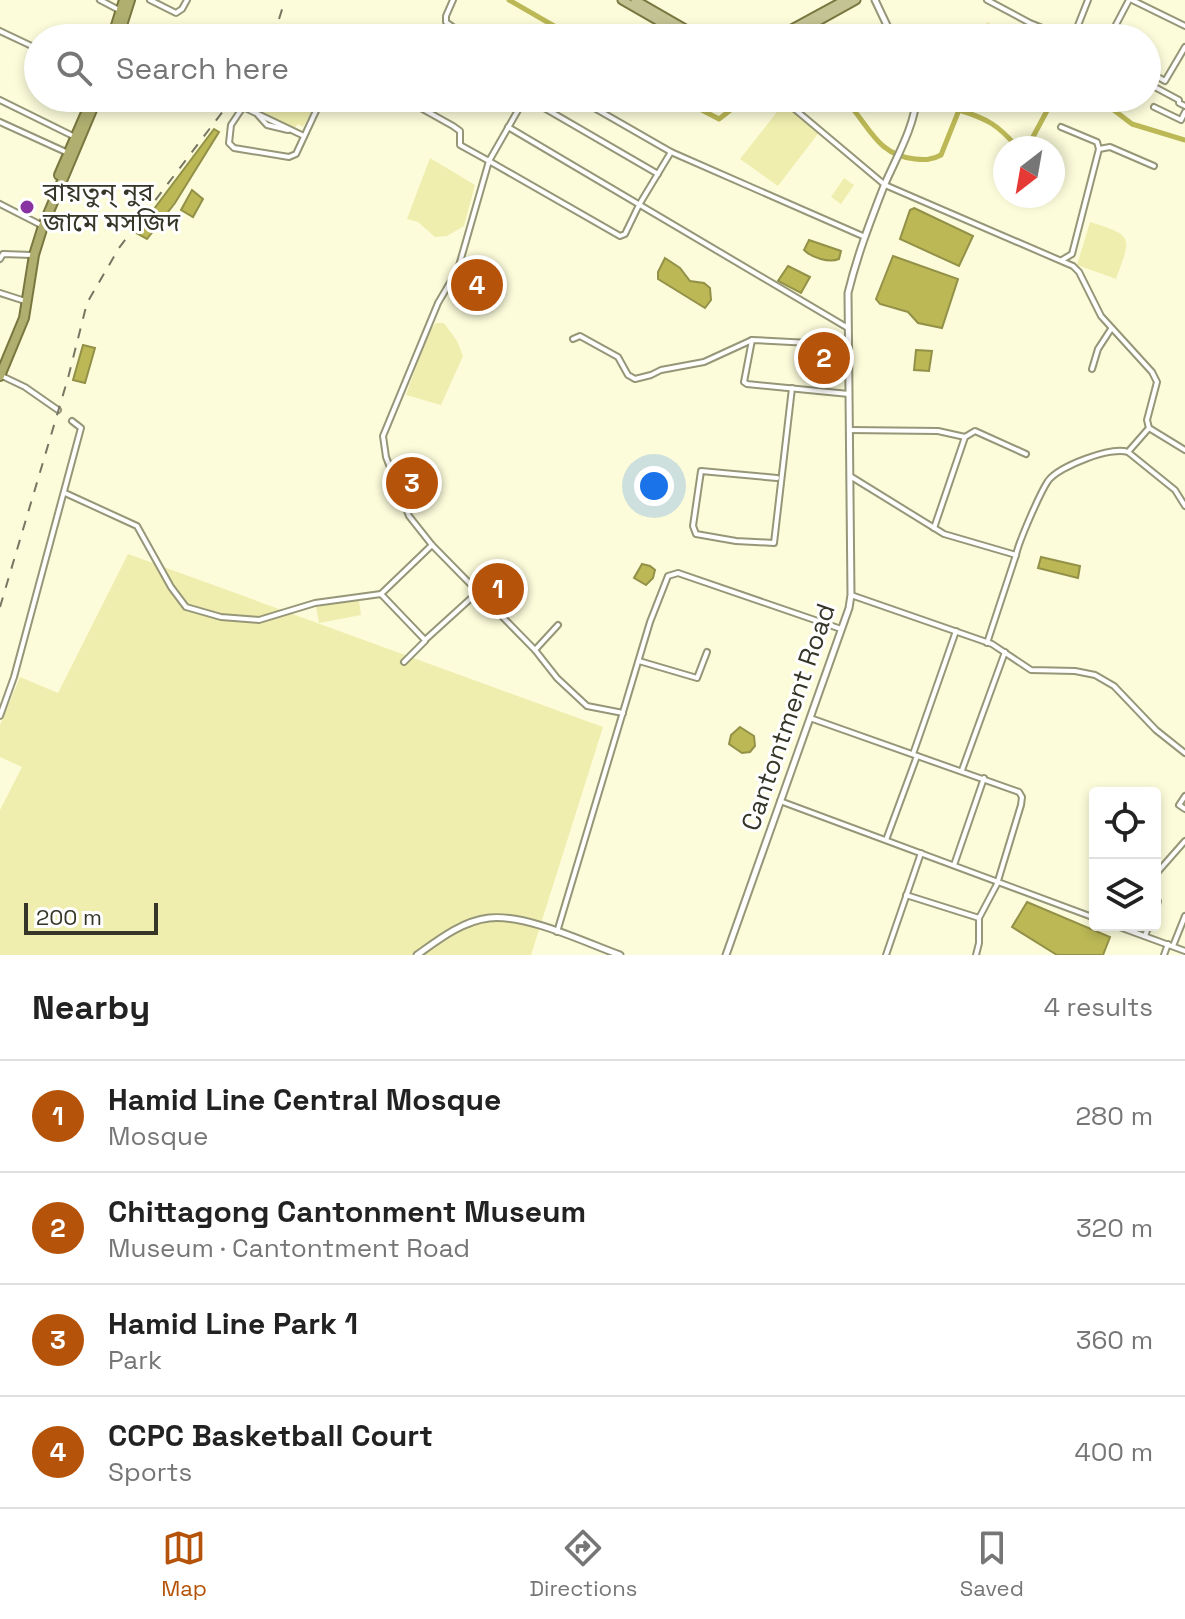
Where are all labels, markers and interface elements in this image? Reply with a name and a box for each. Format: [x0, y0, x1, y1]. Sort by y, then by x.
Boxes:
search box [24, 24, 1161, 112]
icon: search [52, 46, 96, 90]
text: Search here [116, 49, 289, 88]
north arrow [993, 136, 1065, 208]
place label: বায়তুন্ নুর জামে মসজিদ [42, 175, 181, 239]
marker: বায়তুন্ নুর জামে মসজিদ [18, 198, 36, 216]
pin: 4 [451, 255, 503, 315]
pin: 2 [798, 328, 850, 388]
pin: 3 [386, 453, 438, 513]
your location [634, 466, 674, 506]
pin: 1 [472, 559, 524, 619]
street label: Cantontment Road [733, 599, 843, 835]
map controls [1089, 787, 1161, 931]
button: locate [1089, 787, 1161, 859]
button: layers [1089, 859, 1161, 931]
scale bar [24, 899, 158, 935]
text: 200 m [36, 903, 102, 931]
text: Nearby [32, 986, 150, 1029]
text: 4 results [1044, 990, 1153, 1024]
text: Hamid Line Central Mosque [108, 1080, 501, 1119]
text: 1 [52, 1099, 64, 1133]
text: 280 m [1075, 1099, 1153, 1133]
text: Mosque [108, 1119, 208, 1153]
text: Chittagong Cantonment Museum [108, 1192, 586, 1231]
text: 2 [50, 1211, 66, 1245]
text: 320 m [1076, 1211, 1153, 1245]
text: Museum · Cantontment Road [108, 1231, 470, 1265]
text: Hamid Line Park 1 [108, 1304, 358, 1343]
text: 3 [50, 1323, 66, 1357]
text: 360 m [1076, 1323, 1153, 1357]
text: Park [108, 1343, 162, 1377]
text: CCPC Basketball Court [108, 1416, 433, 1455]
text: 4 [50, 1435, 66, 1469]
text: 400 m [1074, 1435, 1153, 1469]
text: Sports [108, 1455, 192, 1489]
tab: Map [161, 1526, 207, 1602]
tab: Directions [529, 1526, 637, 1602]
tab: Saved [960, 1526, 1024, 1602]

